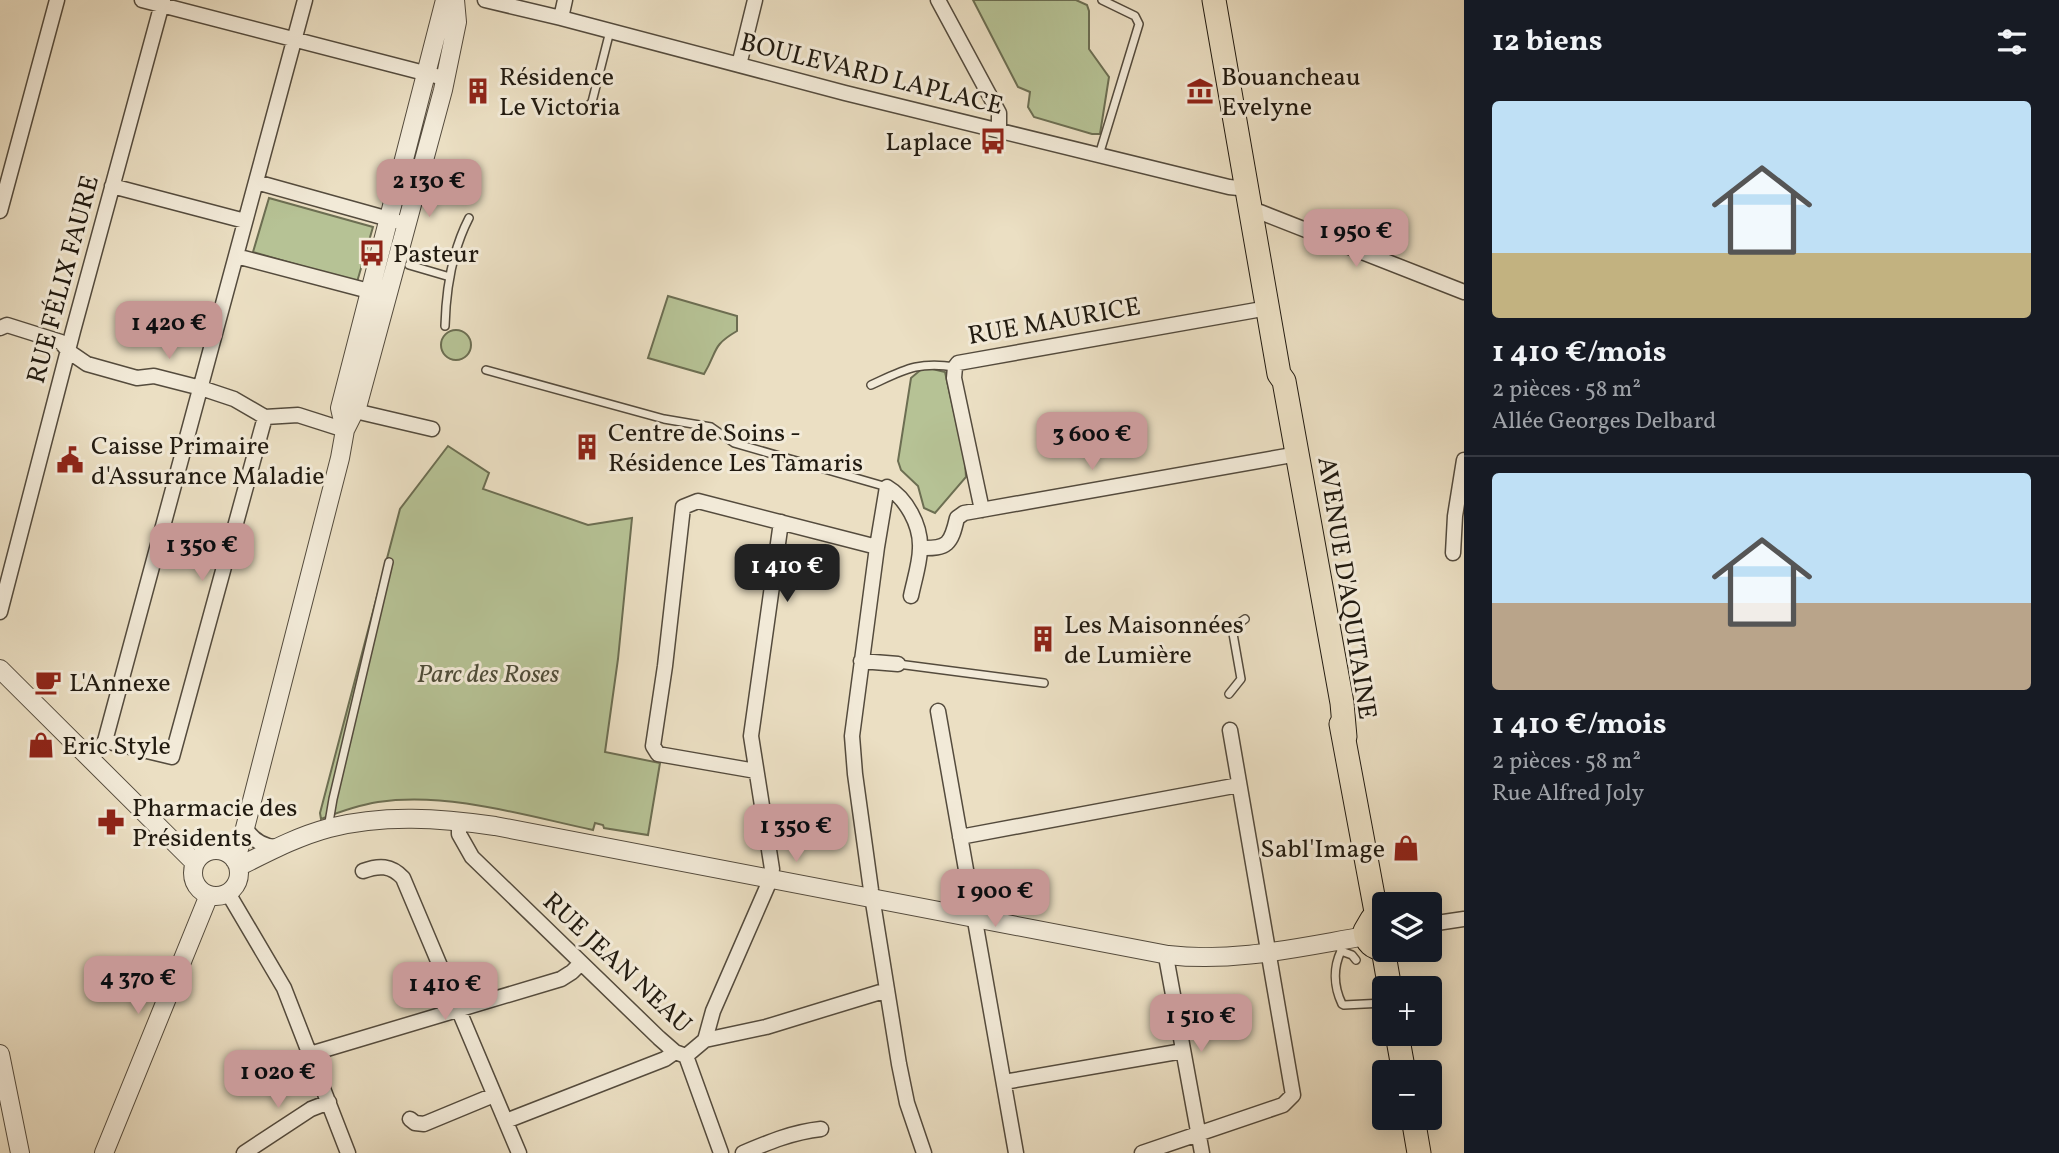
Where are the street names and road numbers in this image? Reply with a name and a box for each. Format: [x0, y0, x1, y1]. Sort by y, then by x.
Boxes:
street label: BOULEVARD LAPLACE [736, 25, 1007, 125]
street label: RUE FÉLIX FAURE [19, 172, 109, 388]
street label: RUE MAURICE [965, 289, 1144, 355]
street label: AVENUE D'AQUITAINE [1307, 454, 1385, 722]
street label: RUE JEAN NEAU [534, 885, 699, 1042]

